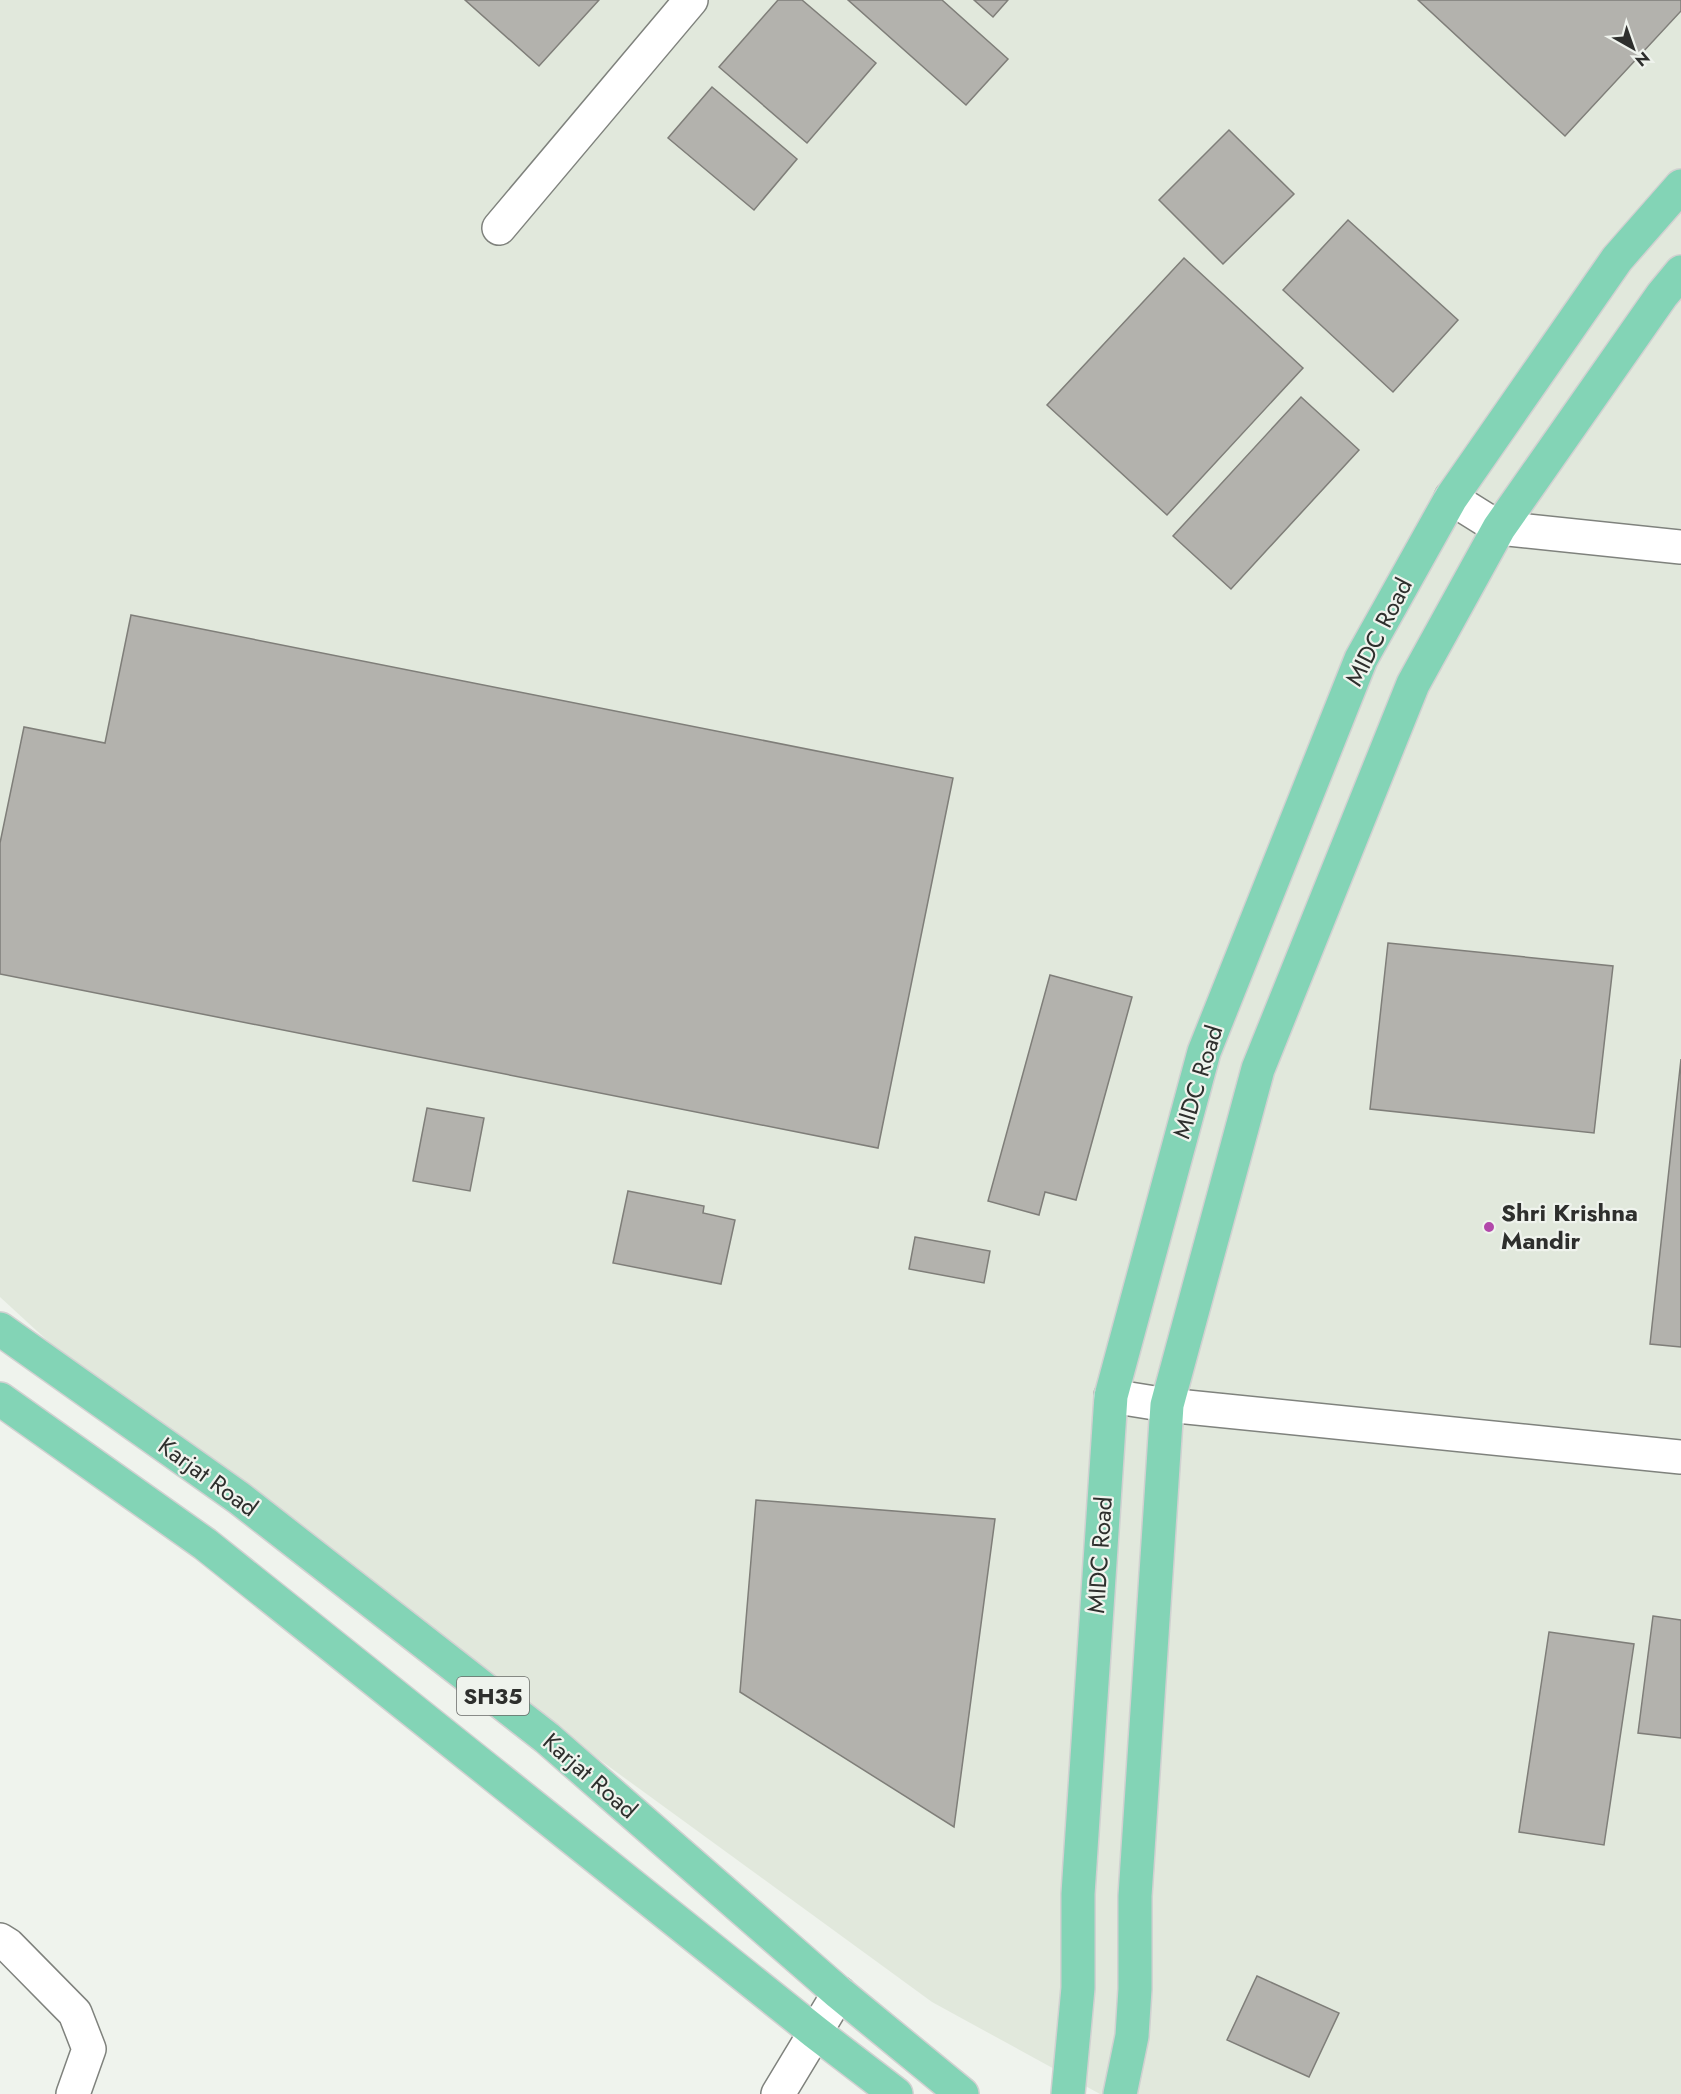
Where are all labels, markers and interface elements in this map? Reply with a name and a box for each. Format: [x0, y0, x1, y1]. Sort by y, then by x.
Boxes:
north arrow [1603, 18, 1663, 78]
text: N [1630, 46, 1655, 72]
street label: MIDC Road [1336, 572, 1421, 692]
street label: MIDC Road [1164, 1021, 1231, 1143]
place label: Shri Krishna Mandir [1501, 1195, 1638, 1258]
marker: Shri Krishna Mandir [1482, 1220, 1496, 1234]
street label: Karjat Road [151, 1428, 265, 1525]
street label: MIDC Road [1078, 1495, 1121, 1615]
road number: SH35 [457, 1677, 529, 1715]
street label: Karjat Road [535, 1724, 645, 1827]

